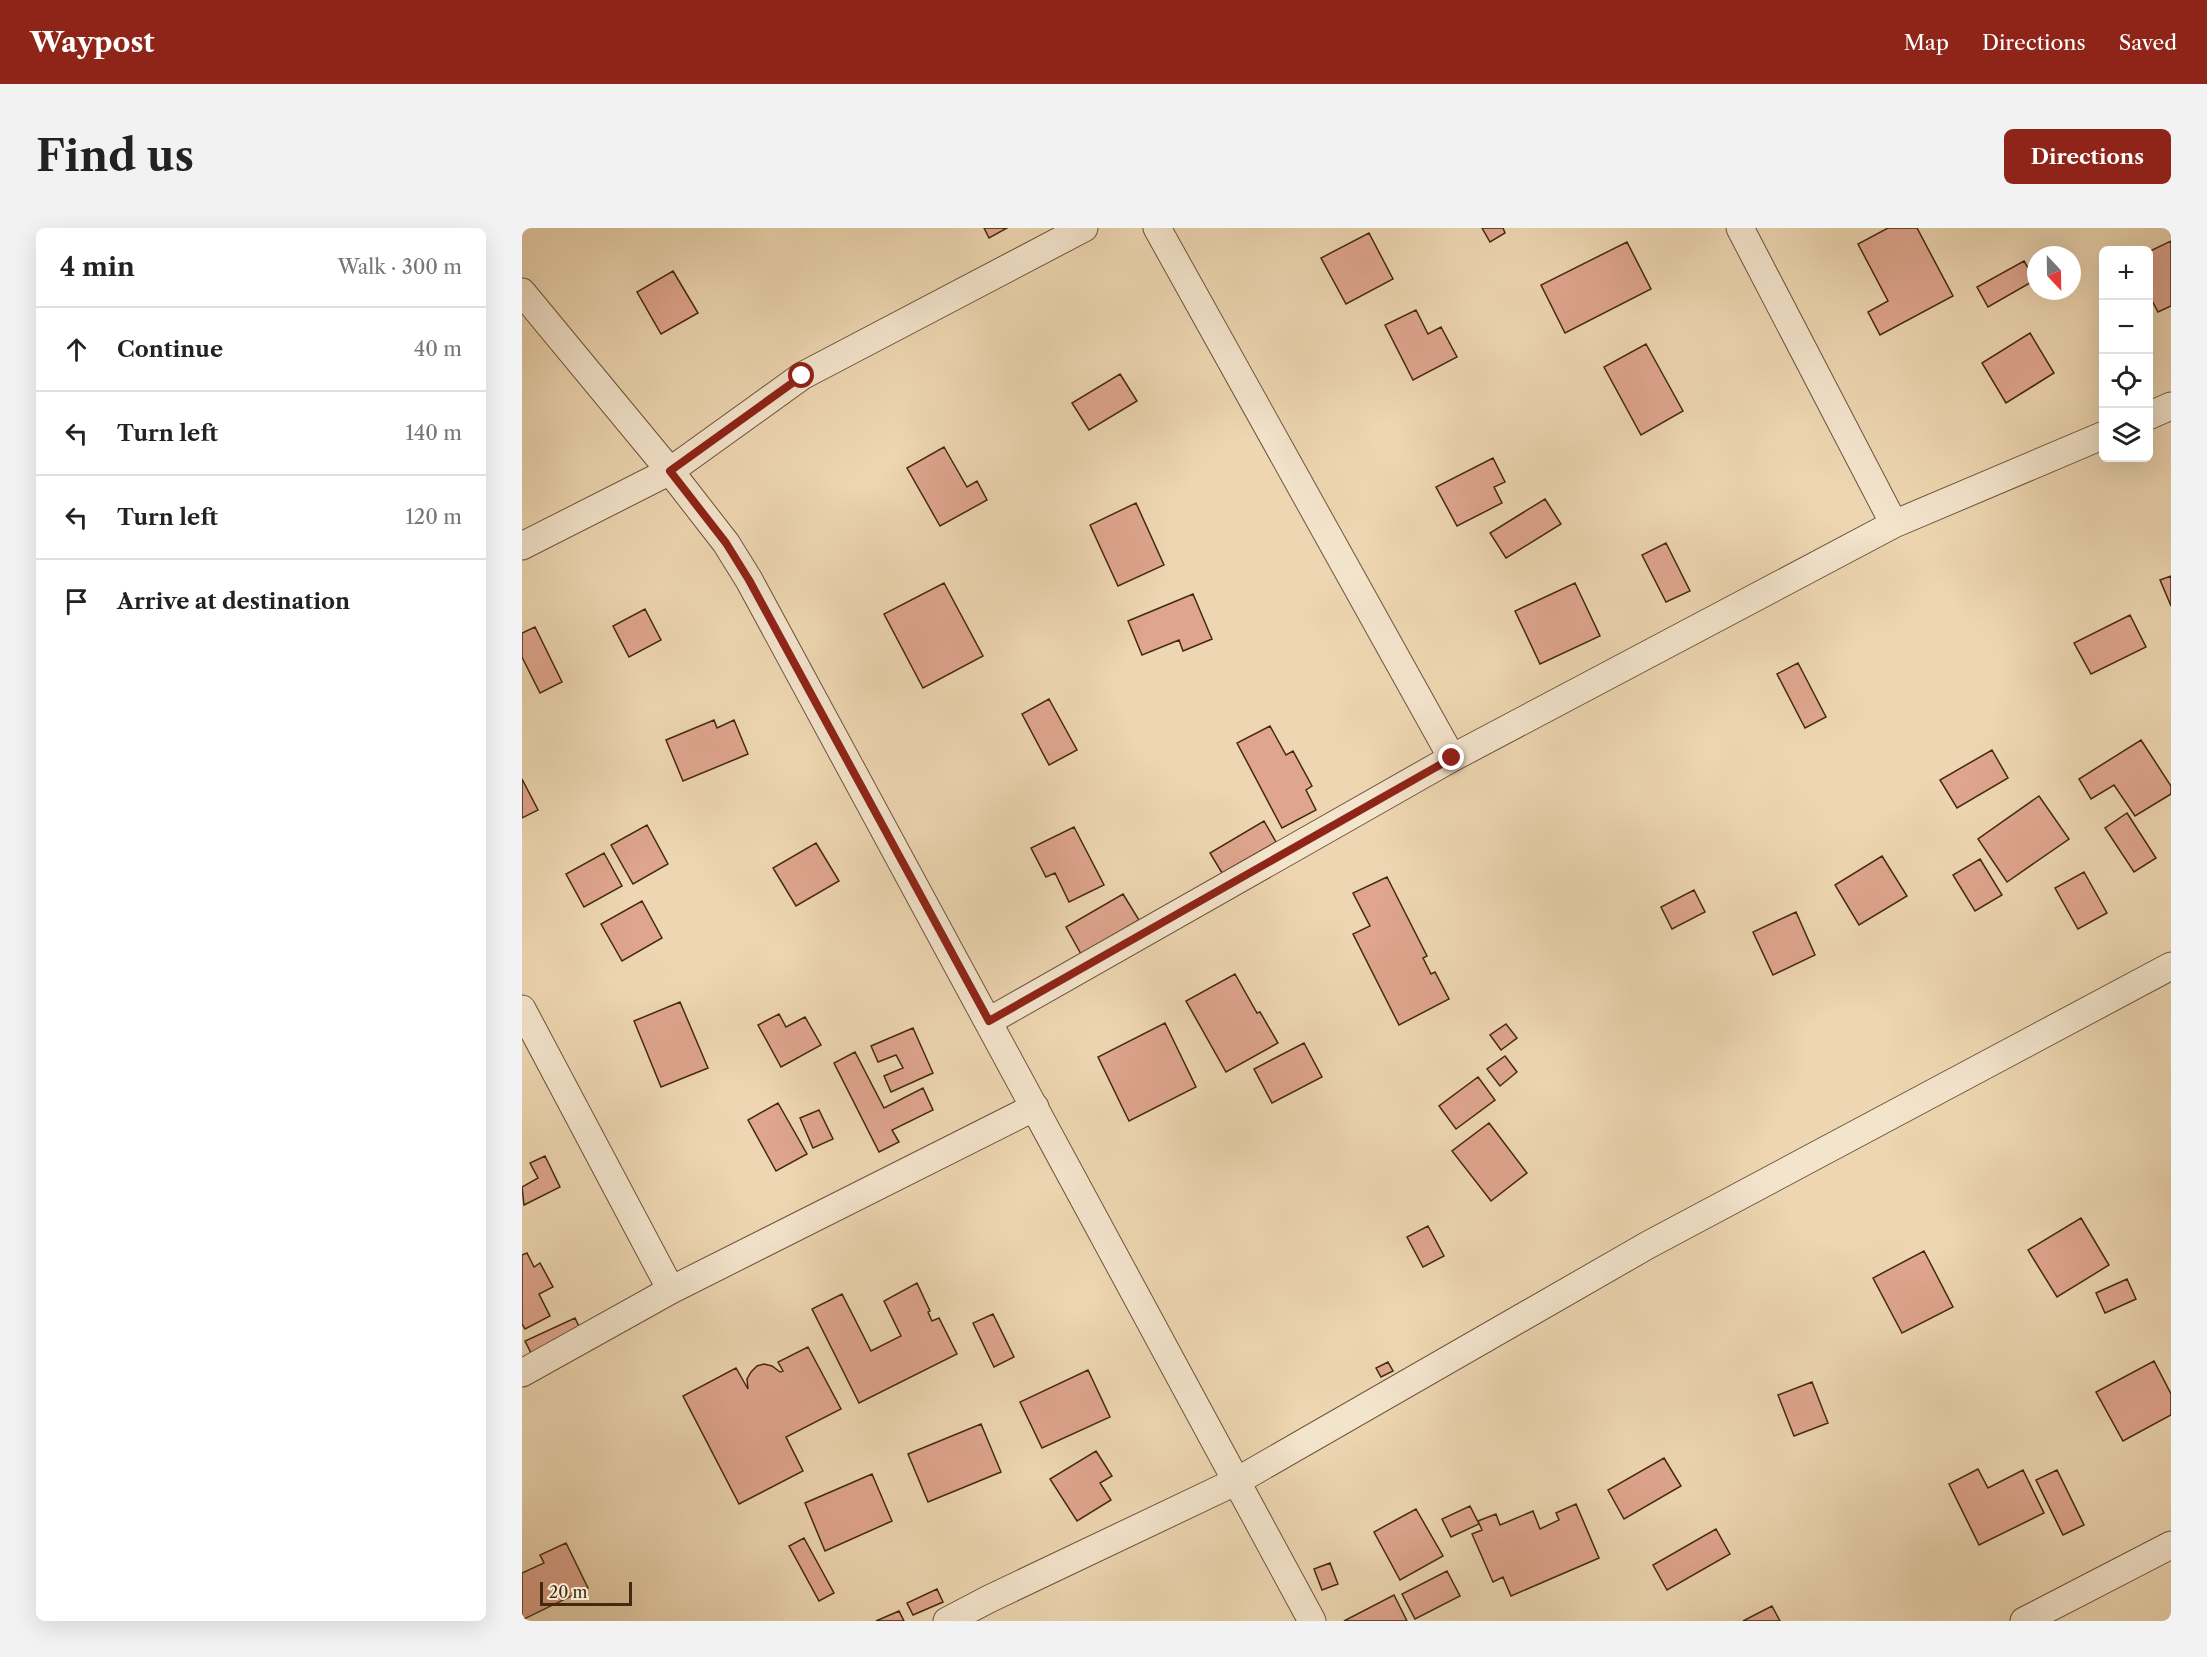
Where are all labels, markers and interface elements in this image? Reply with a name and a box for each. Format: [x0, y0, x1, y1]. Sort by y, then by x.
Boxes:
text: Waypost [30, 25, 154, 59]
text: Map [1904, 30, 1949, 55]
text: Directions [1982, 30, 2086, 55]
text: Saved [2119, 30, 2177, 55]
button: Directions [2004, 129, 2171, 184]
text: Find us [36, 130, 194, 182]
north arrow [2027, 246, 2081, 300]
map controls [2099, 246, 2153, 462]
button: + [2099, 246, 2153, 300]
text: 4 min [60, 251, 135, 283]
text: Walk · 300 m [338, 255, 462, 279]
button: − [2099, 300, 2153, 354]
icon: ahead [60, 333, 93, 366]
text: Continue [117, 336, 223, 363]
text: 40 m [414, 337, 462, 361]
button: locate [2099, 354, 2153, 408]
route start [788, 362, 814, 388]
button: layers [2099, 408, 2153, 462]
icon: left [60, 417, 93, 450]
text: Turn left [117, 420, 218, 447]
text: 140 m [405, 421, 462, 445]
icon: left [60, 501, 93, 534]
text: Turn left [117, 504, 218, 531]
text: 120 m [405, 505, 462, 529]
icon: arrive [60, 585, 93, 618]
text: Arrive at destination [117, 588, 350, 615]
route end [1438, 744, 1464, 770]
scale bar [540, 1579, 632, 1606]
text: 20 m [549, 1582, 588, 1602]

